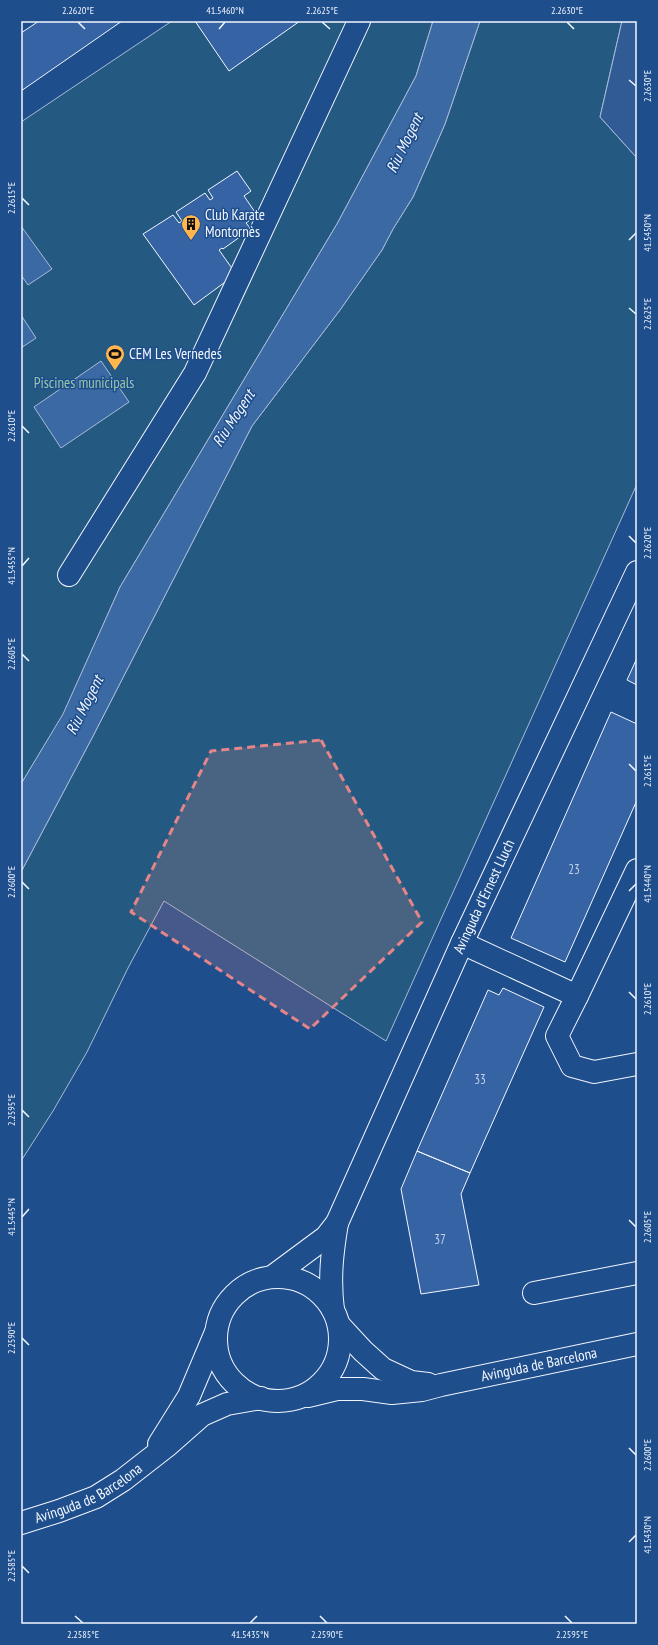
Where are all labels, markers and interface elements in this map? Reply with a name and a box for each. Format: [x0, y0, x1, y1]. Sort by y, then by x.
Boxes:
text: 2.2620°E [62, 4, 94, 17]
text: 41.5460°N [206, 4, 244, 17]
text: 2.2625°E [306, 4, 338, 17]
text: 2.2630°E [551, 4, 583, 17]
text: 2.2630°E [641, 70, 654, 102]
water label: Riu Mogent [381, 109, 428, 176]
text: 2.2615°E [5, 182, 18, 214]
place label: Club Karate Montornès [205, 205, 265, 241]
building icon: Club Karate Montornès [180, 213, 202, 241]
text: 41.5450°N [641, 214, 654, 252]
text: 2.2625°E [641, 298, 654, 330]
sports icon: CEM Les Vernedes [104, 343, 126, 371]
place label: CEM Les Vernedes [129, 344, 222, 363]
park label: Piscines municipals [34, 373, 134, 392]
water label: Riu Mogent [207, 385, 260, 450]
text: 2.2610°E [5, 410, 18, 442]
text: 2.2620°E [641, 527, 654, 559]
text: 41.5455°N [5, 547, 18, 585]
text: 2.2605°E [5, 638, 18, 670]
water label: Riu Mogent [61, 671, 108, 738]
text: 2.2615°E [641, 755, 654, 787]
street label: Avinguda d'Ernest Lluch [448, 836, 519, 956]
house number: 23 [568, 861, 580, 878]
text: 41.5440°N [641, 865, 654, 903]
text: 2.2600°E [5, 866, 18, 898]
text: 2.2610°E [641, 983, 654, 1015]
house number: 33 [474, 1071, 486, 1088]
text: 2.2595°E [5, 1094, 18, 1126]
text: 41.5445°N [5, 1198, 18, 1236]
text: 2.2605°E [641, 1211, 654, 1243]
house number: 37 [434, 1231, 446, 1248]
text: 2.2590°E [5, 1322, 18, 1354]
street label: Avinguda de Barcelona [479, 1343, 599, 1385]
text: 2.2600°E [641, 1439, 654, 1471]
street label: Avinguda de Barcelona [32, 1459, 146, 1527]
text: 41.5430°N [641, 1516, 654, 1554]
text: 2.2585°E [5, 1550, 18, 1582]
text: 2.2585°E [67, 1628, 99, 1641]
text: 41.5435°N [231, 1628, 269, 1641]
text: 2.2590°E [311, 1628, 343, 1641]
text: 2.2595°E [556, 1628, 588, 1641]

